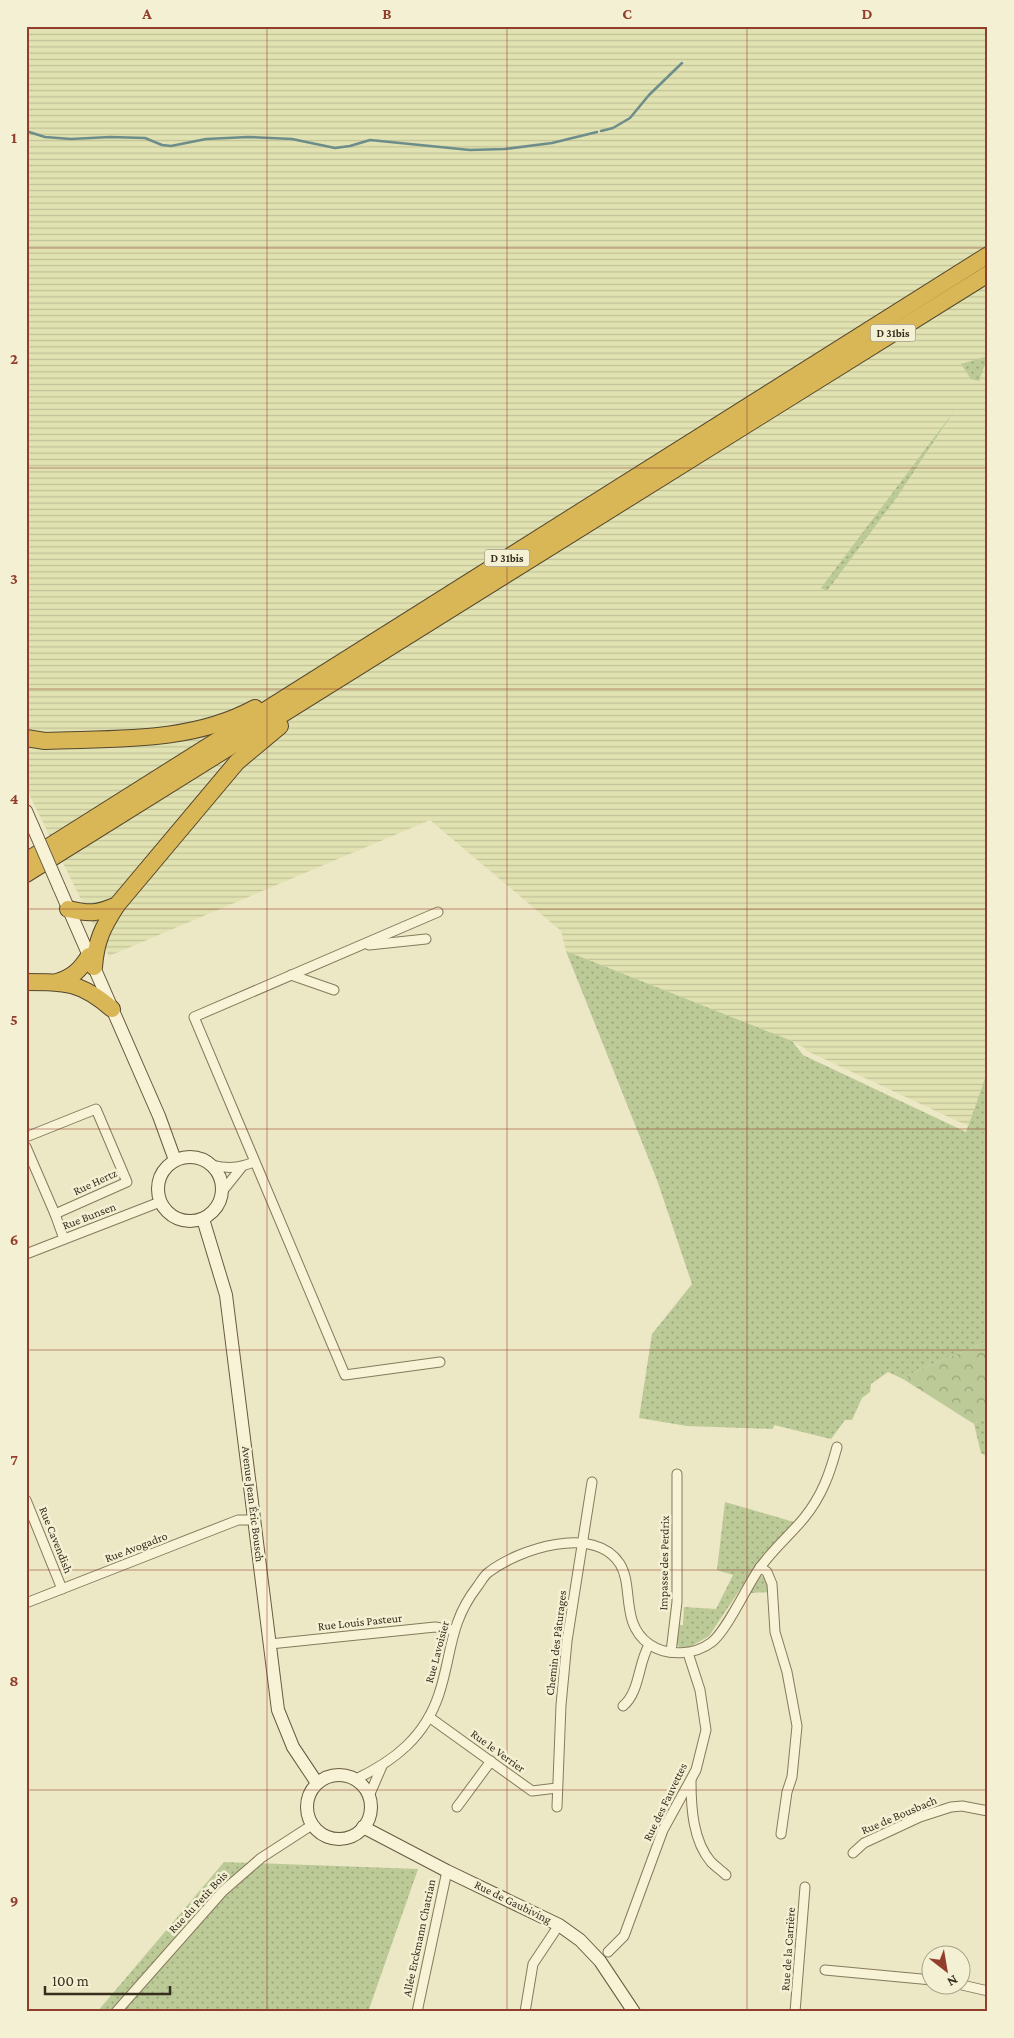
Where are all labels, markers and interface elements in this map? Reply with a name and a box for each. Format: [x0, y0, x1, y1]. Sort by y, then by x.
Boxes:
text: A [141, 5, 152, 22]
text: B [382, 5, 392, 22]
text: C [622, 5, 632, 22]
text: D [861, 5, 873, 22]
text: 1 [11, 129, 17, 146]
road number: D 31bis [870, 324, 916, 342]
text: 2 [10, 350, 18, 367]
road number: D 31bis [484, 550, 530, 566]
text: 3 [10, 570, 18, 587]
text: 4 [10, 790, 19, 807]
text: 5 [10, 1011, 18, 1028]
street label: Rue Hertz [71, 1166, 119, 1198]
street label: Rue Bunsen [60, 1199, 118, 1233]
text: 6 [10, 1231, 18, 1248]
street label: Avenue Jean Éric Bousch [239, 1445, 267, 1563]
text: 7 [10, 1451, 18, 1468]
street label: Rue Cavendish [36, 1505, 76, 1576]
street label: Impasse des Perdrix [656, 1515, 672, 1611]
street label: Rue Avogadro [103, 1529, 169, 1565]
street label: Chemin des Pâturages [543, 1589, 569, 1696]
street label: Rue Louis Pasteur [317, 1611, 404, 1633]
street label: Rue Lavoisier [422, 1619, 452, 1685]
text: 8 [9, 1672, 19, 1689]
street label: Rue le Verrier [468, 1727, 529, 1776]
street label: Rue des Fauvettes [640, 1760, 690, 1843]
street label: Rue de Bousbach [859, 1793, 939, 1837]
street label: Rue du Petit Bois [166, 1868, 231, 1936]
street label: Allée Erckmann Chatrian [400, 1877, 438, 1998]
street label: Rue de Gaubiving [472, 1877, 554, 1927]
text: 9 [10, 1892, 18, 1909]
street label: Rue de la Carrière [778, 1907, 798, 1991]
north arrow [922, 1946, 972, 1996]
scale bar [45, 1963, 170, 1995]
text: N [944, 1972, 961, 1991]
text: 100 m [52, 1973, 89, 1989]

